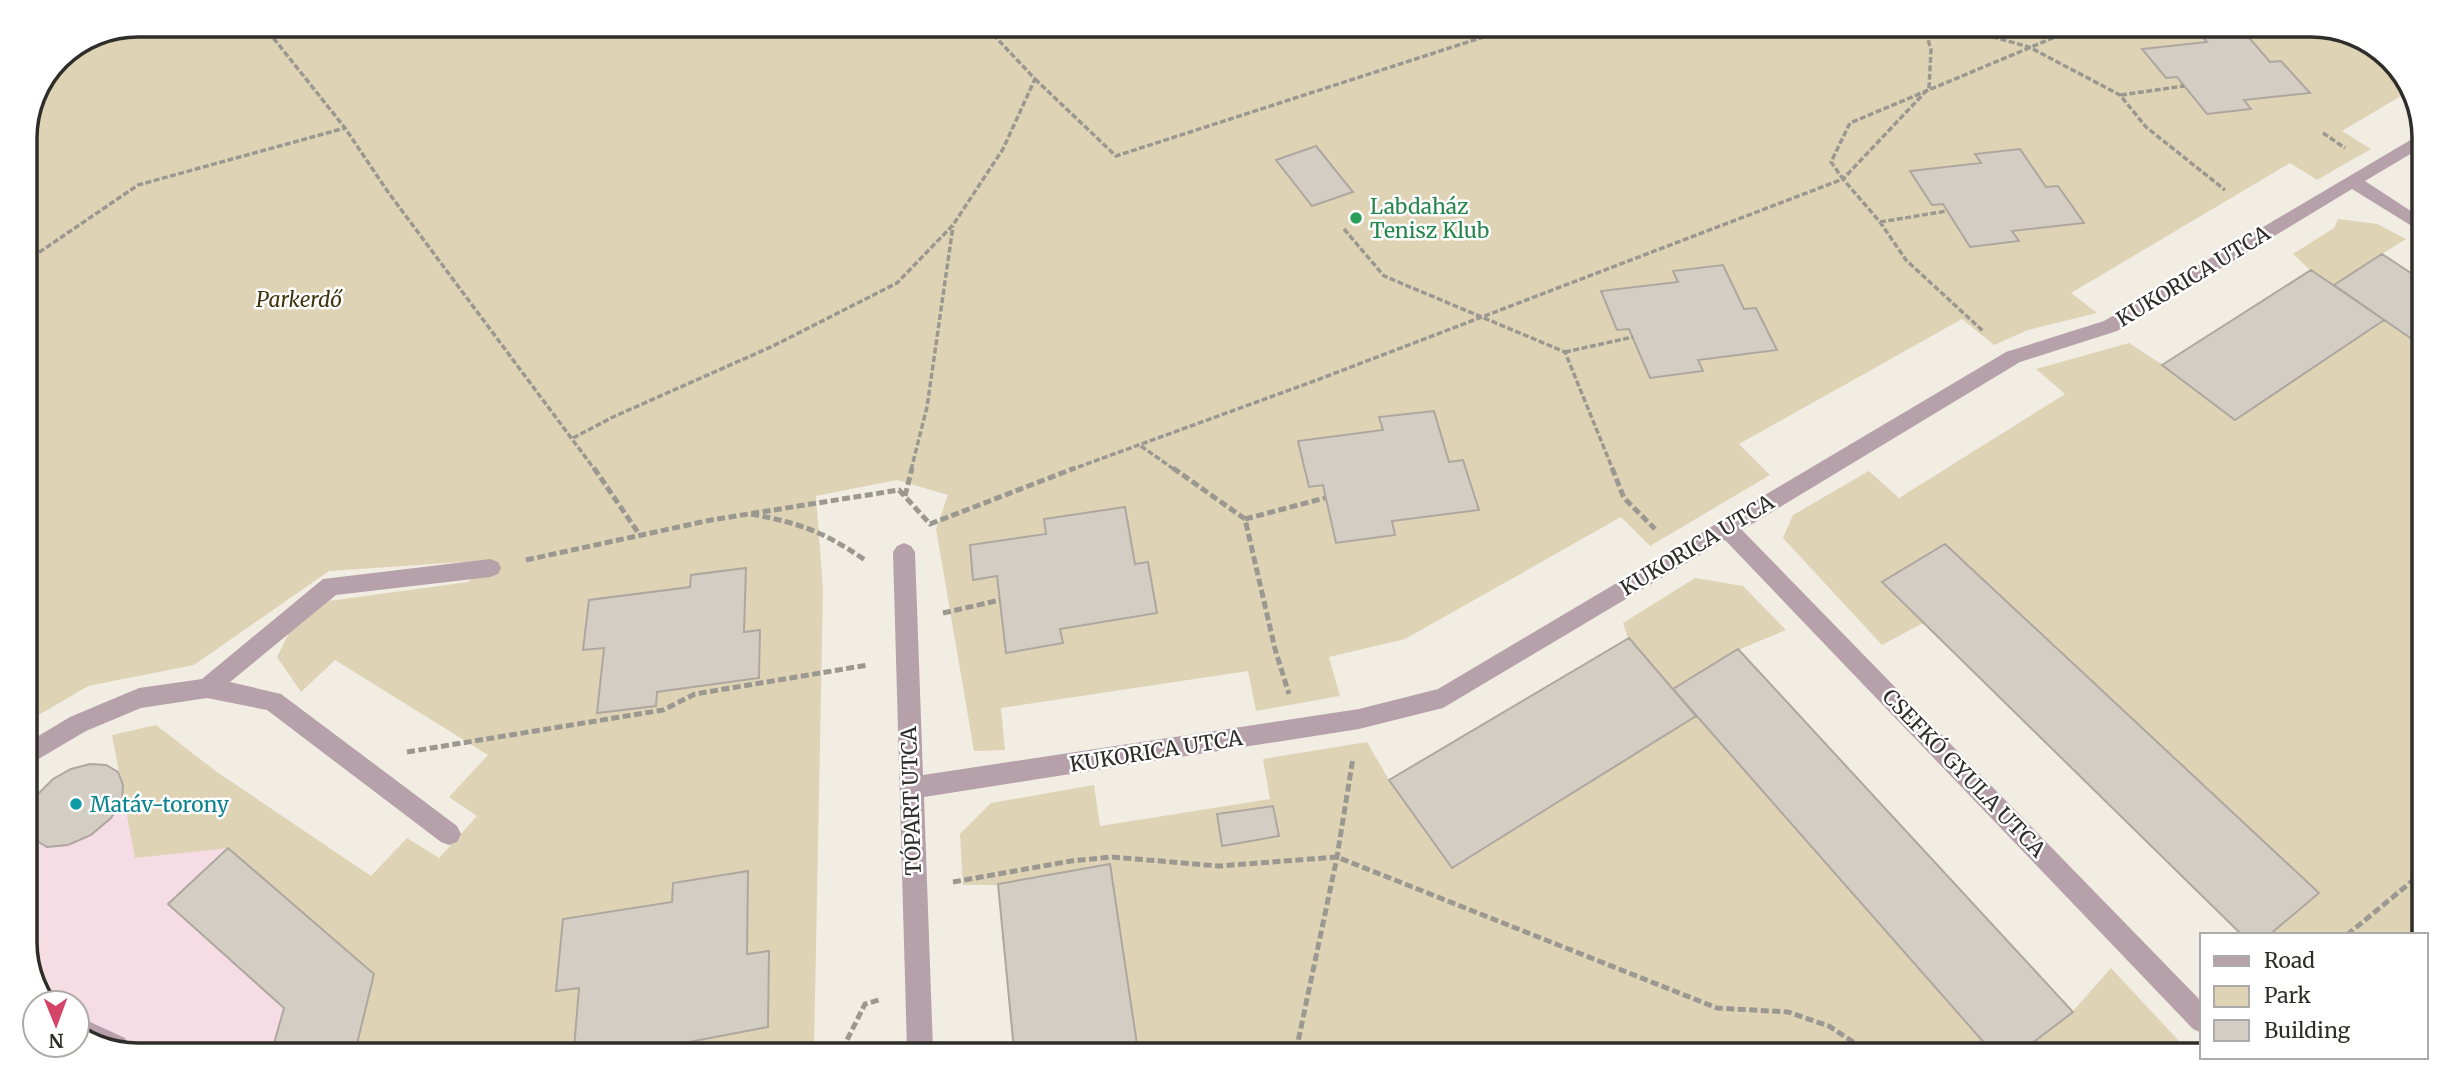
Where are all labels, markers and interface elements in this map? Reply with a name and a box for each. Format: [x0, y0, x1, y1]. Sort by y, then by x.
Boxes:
place label: Labdaház Tenisz Klub [1370, 193, 1489, 244]
marker: Labdaház Tenisz Klub [1348, 210, 1364, 226]
street label: KUKORICA UTCA [2111, 219, 2275, 333]
park label: Parkerdő [256, 286, 343, 313]
street label: KUKORICA UTCA [1615, 488, 1779, 602]
street label: CSEFKÓ GYULA UTCA [1877, 683, 2052, 863]
street label: KUKORICA UTCA [1068, 724, 1245, 778]
street label: TÓPART UTCA [895, 726, 927, 876]
place label: Matáv-torony [90, 791, 230, 818]
marker: Matáv-torony [68, 796, 84, 812]
legend [2200, 933, 2428, 1059]
text: Road [2264, 947, 2315, 974]
text: Park [2264, 982, 2311, 1009]
north arrow [21, 989, 91, 1059]
text: Building [2264, 1017, 2351, 1044]
text: N [49, 1029, 64, 1053]

